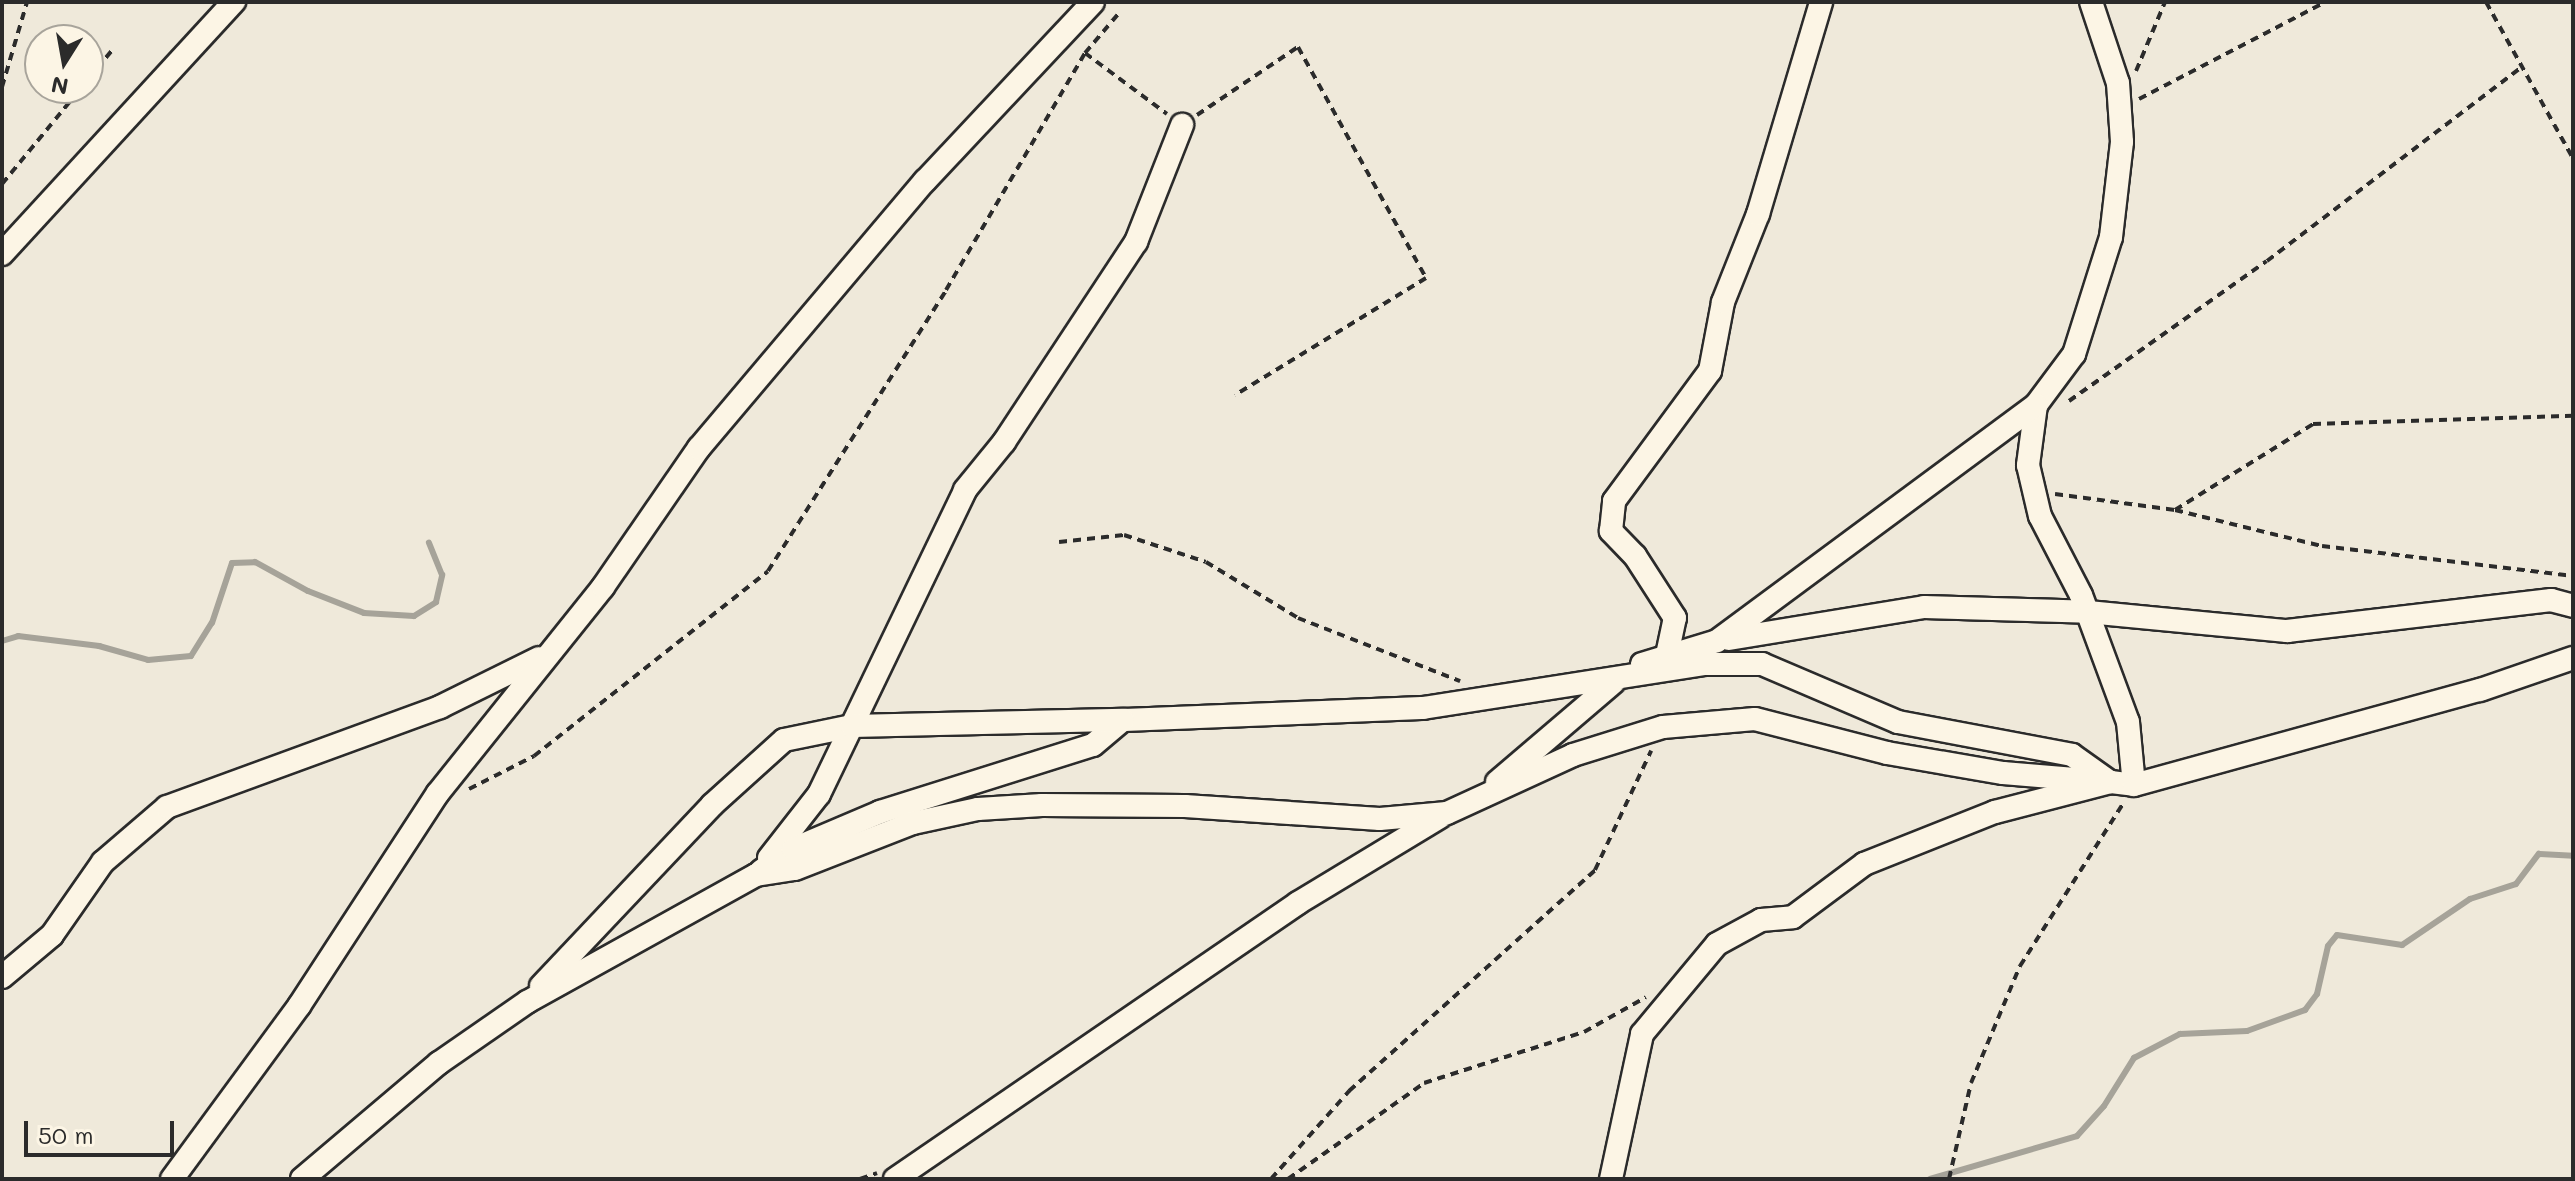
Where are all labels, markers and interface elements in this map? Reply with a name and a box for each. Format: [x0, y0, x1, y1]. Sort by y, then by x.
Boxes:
north arrow [24, 24, 104, 104]
text: N [49, 70, 71, 102]
scale bar [28, 1105, 178, 1155]
text: 50 m [38, 1119, 94, 1150]

